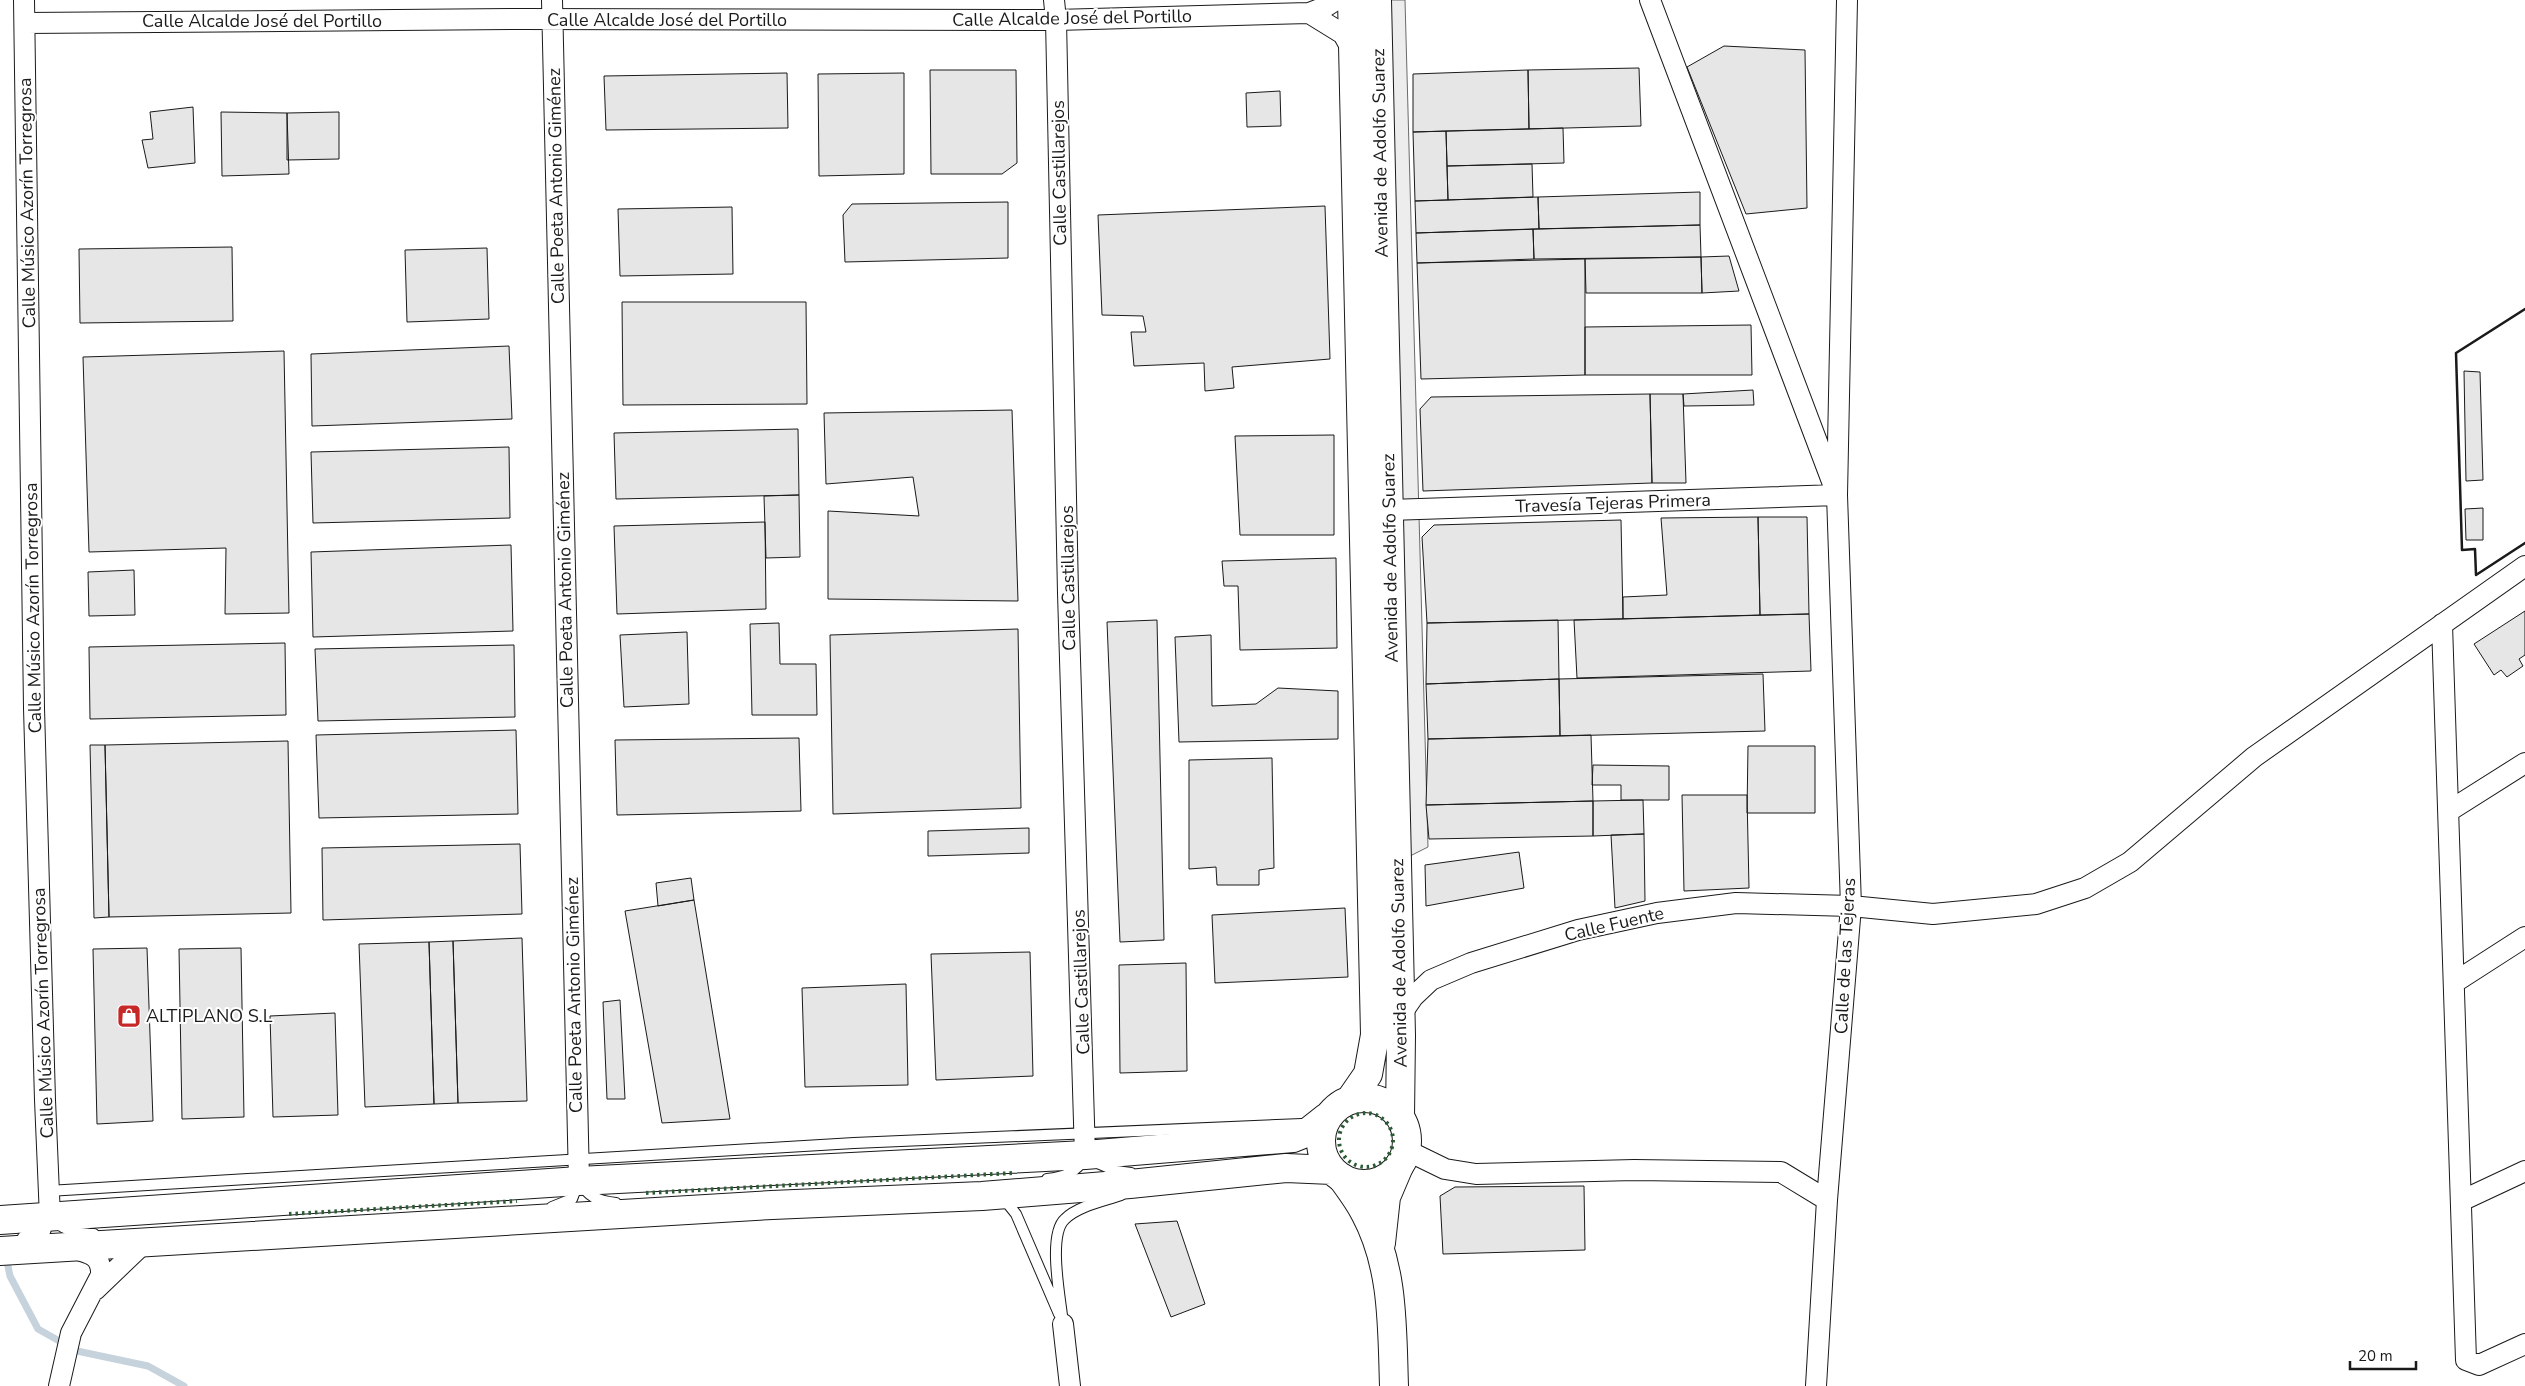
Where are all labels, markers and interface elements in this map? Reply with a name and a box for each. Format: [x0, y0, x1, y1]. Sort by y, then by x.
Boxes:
street label: Calle Alcalde José del Portillo [952, 4, 1192, 32]
street label: Calle Alcalde José del Portillo [547, 8, 787, 32]
street label: Calle Alcalde José del Portillo [142, 9, 382, 33]
street label: Avenida de Adolfo Suarez [1366, 48, 1394, 258]
street label: Calle Poeta Antonio Giménez [542, 68, 570, 304]
street label: Calle Músico Azorín Torregrosa [13, 77, 41, 329]
street label: Calle Castillarejos [1046, 100, 1072, 246]
street label: Avenida de Adolfo Suarez [1376, 453, 1404, 663]
street label: Calle Poeta Antonio Giménez [551, 472, 579, 708]
street label: Calle Músico Azorín Torregrosa [19, 482, 47, 734]
street label: Travesía Tejeras Primera [1515, 488, 1711, 518]
street label: Calle Castillarejos [1055, 505, 1081, 651]
street label: Avenida de Adolfo Suarez [1385, 858, 1413, 1068]
street label: Calle Poeta Antonio Giménez [560, 877, 588, 1113]
street label: Calle de las Tejeras [1829, 877, 1861, 1035]
street label: Calle Músico Azorín Torregrosa [27, 887, 59, 1139]
street label: Calle Fuente [1562, 901, 1666, 947]
street label: Calle Castillarejos [1066, 909, 1096, 1055]
shop icon: ALTIPLANO S.L [116, 1003, 142, 1029]
place label: ALTIPLANO S.L [146, 1004, 273, 1028]
scale bar [2350, 1338, 2416, 1370]
text: 20 m [2358, 1346, 2393, 1366]

